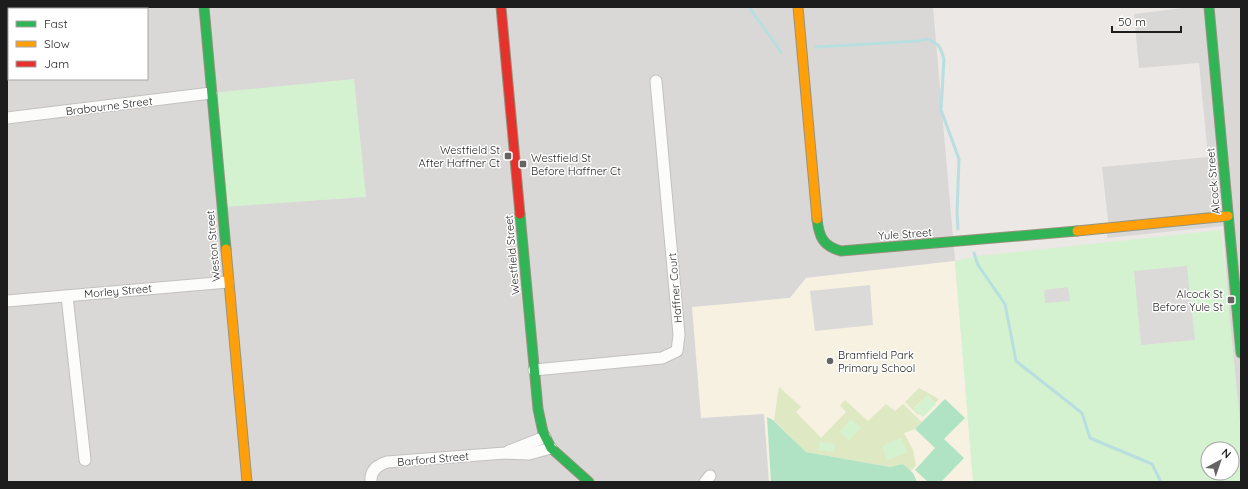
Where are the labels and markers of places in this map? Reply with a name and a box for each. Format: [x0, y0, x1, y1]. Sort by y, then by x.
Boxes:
place label: Westfield St After Haffner Ct [419, 143, 500, 170]
marker: Westfield St After Haffner Ct [503, 151, 513, 161]
place label: Westfield St Before Haffner Ct [531, 151, 621, 178]
marker: Westfield St Before Haffner Ct [518, 159, 528, 169]
place label: Alcock St Before Yule St [1152, 287, 1223, 314]
marker: Alcock St Before Yule St [1226, 295, 1236, 305]
place label: Bramfield Park Primary School [838, 348, 915, 375]
marker: Bramfield Park Primary School [825, 356, 835, 366]

